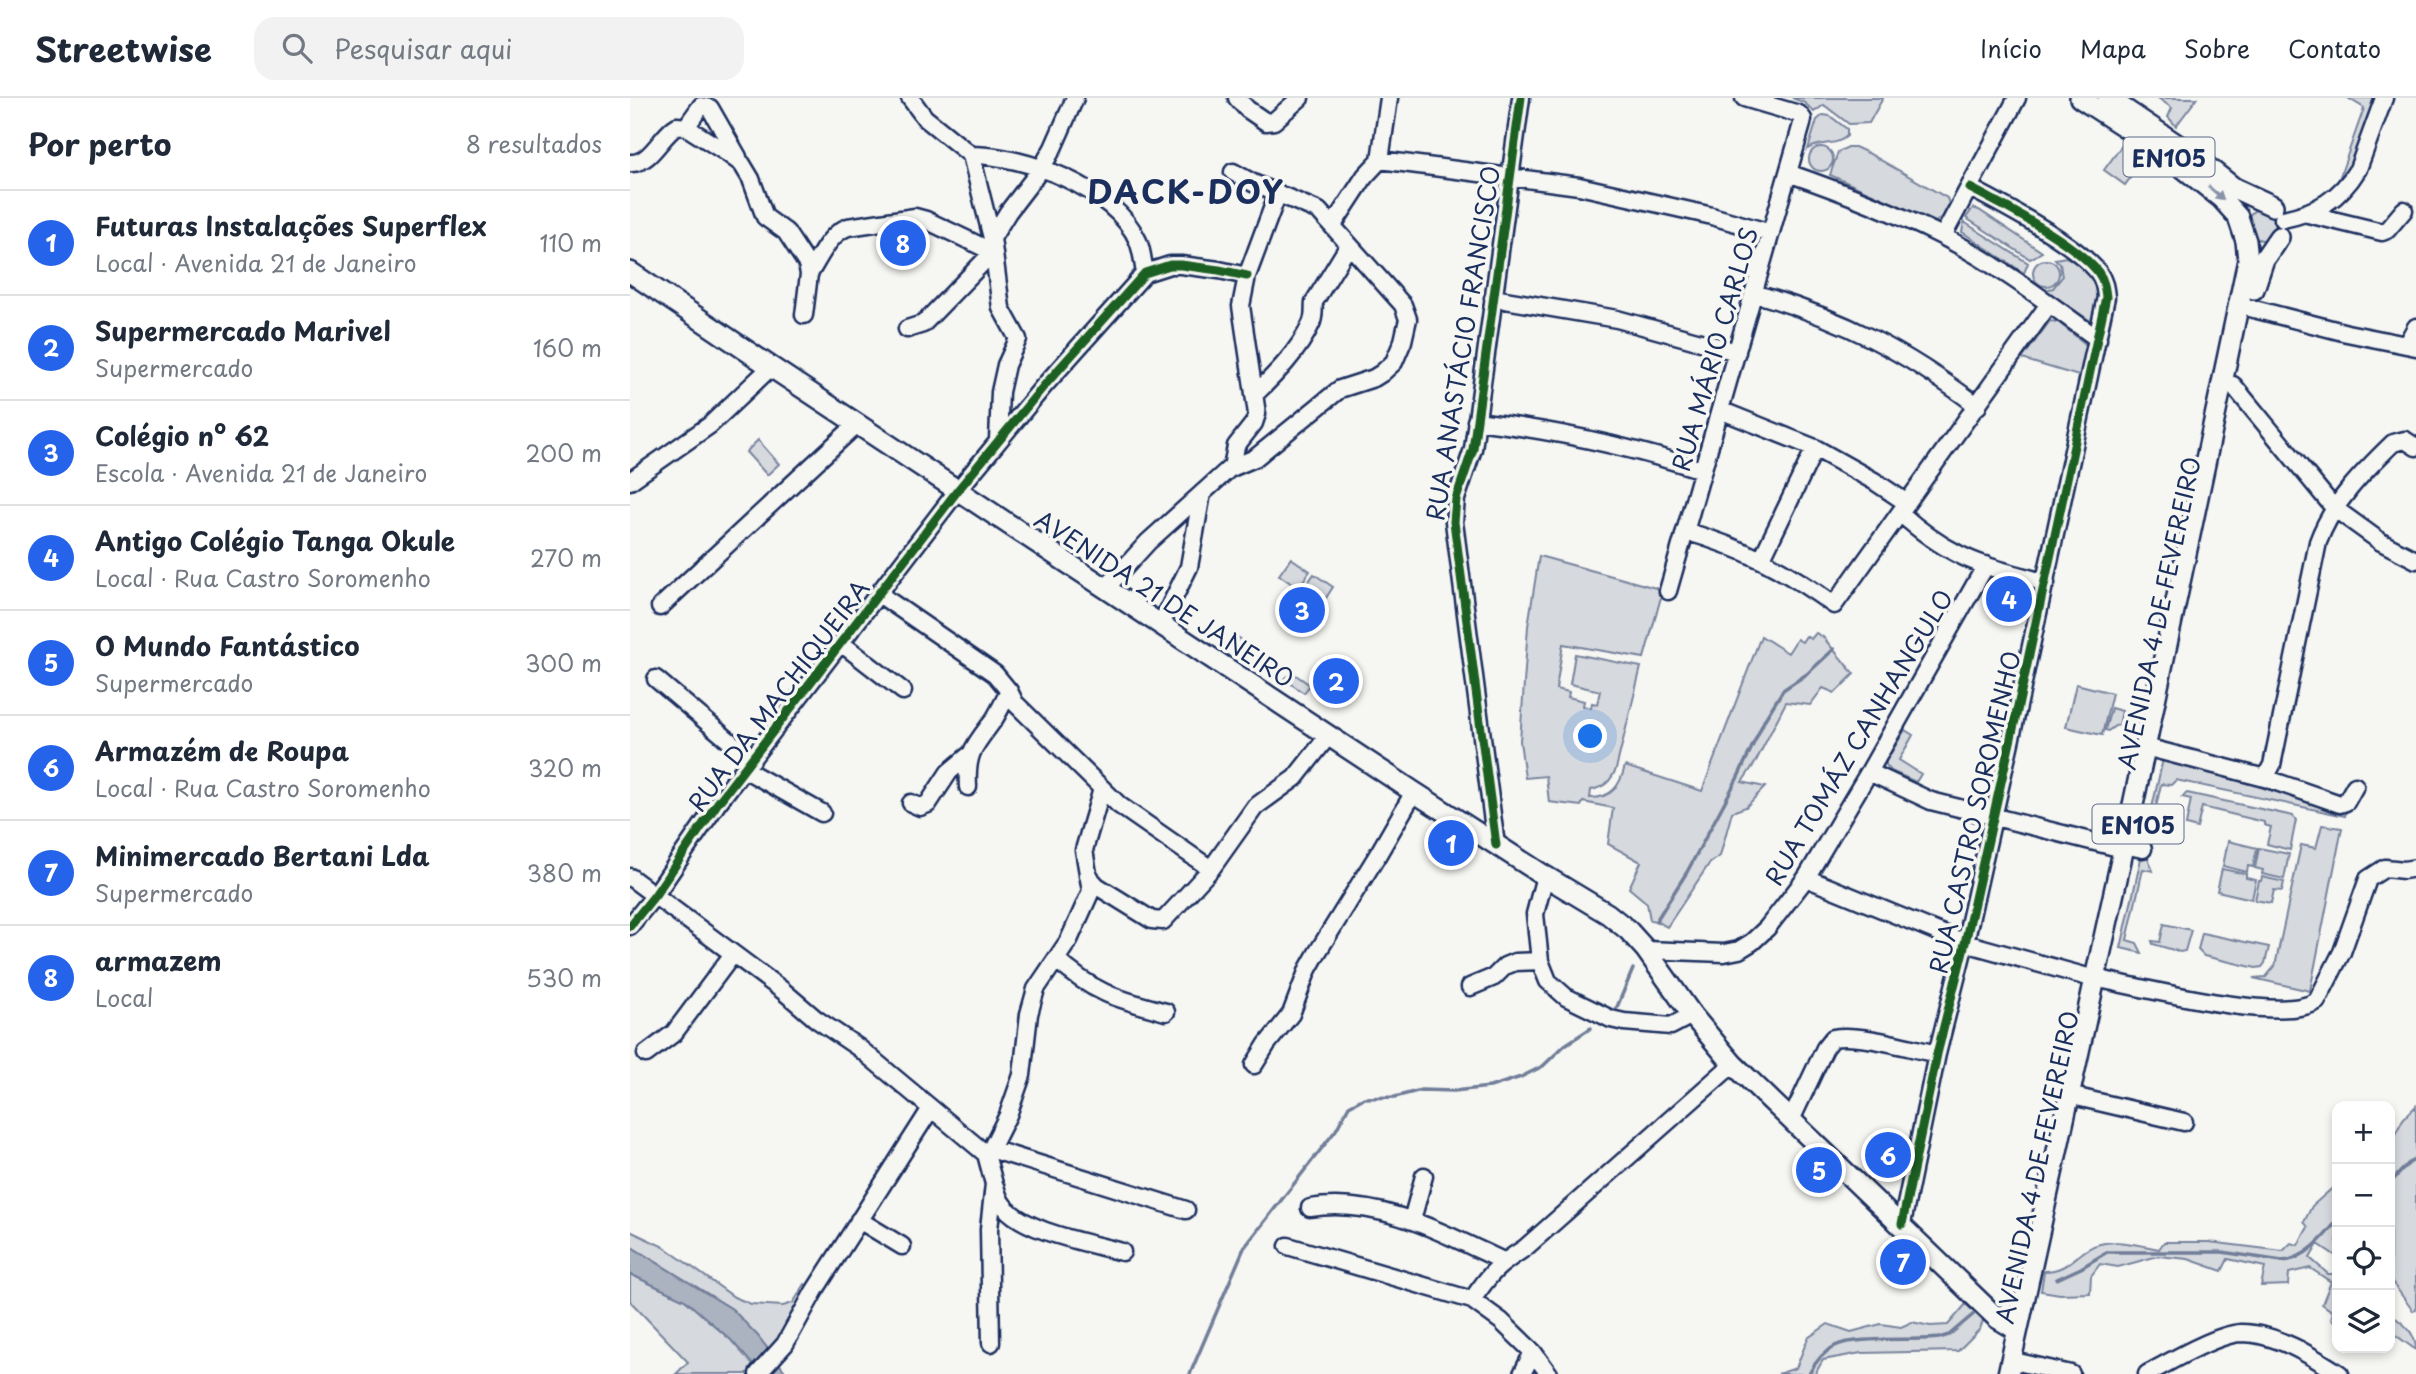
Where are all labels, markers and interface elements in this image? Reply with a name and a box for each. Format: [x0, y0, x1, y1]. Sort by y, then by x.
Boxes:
search box [254, 17, 744, 80]
text: Streetwise [35, 23, 212, 73]
icon: search [278, 29, 316, 67]
text: Pesquisar aqui [334, 29, 512, 68]
text: Início [1980, 30, 2042, 66]
text: Mapa [2080, 30, 2146, 66]
text: Sobre [2184, 30, 2250, 66]
text: Contato [2288, 30, 2381, 66]
text: Por perto [28, 121, 171, 166]
text: 8 resultados [466, 126, 602, 161]
road number: EN105 [2124, 138, 2214, 176]
street label: RUA ANASTÁCIO FRANCISCO [1416, 163, 1508, 523]
district label: DACK-DOY [1087, 167, 1285, 215]
one-way arrow [2207, 185, 2224, 200]
text: Futuras Instalações Superflex [95, 206, 487, 245]
pin: 8 [880, 217, 926, 269]
street label: RUA MÁRIO CARLOS [1662, 223, 1766, 475]
text: 1 [46, 225, 57, 260]
text: 110 m [540, 225, 602, 260]
text: Local · Avenida 21 de Janeiro [95, 245, 416, 280]
text: Supermercado Marivel [95, 311, 391, 350]
text: 2 [43, 330, 59, 365]
text: 160 m [533, 330, 602, 365]
text: Supermercado [95, 350, 253, 385]
text: Colégio nº 62 [95, 416, 269, 455]
text: 3 [43, 435, 59, 470]
text: 200 m [525, 435, 602, 470]
street label: AVENIDA 4 DE FEVEREIRO [2107, 453, 2209, 773]
text: Escola · Avenida 21 de Janeiro [95, 455, 427, 490]
street label: AVENIDA 21 DE JANEIRO [1028, 500, 1302, 696]
text: Antigo Colégio Tanga Okule [95, 521, 455, 560]
text: 4 [43, 540, 59, 575]
text: 270 m [530, 540, 602, 575]
text: Local · Rua Castro Soromenho [95, 560, 431, 595]
street label: RUA DA MACHIQUEIRA [679, 571, 877, 819]
pin: 4 [1986, 573, 2032, 625]
street label: RUA TOMÁZ CANHANGULO [1755, 582, 1961, 892]
pin: 3 [1279, 584, 1325, 636]
text: O Mundo Fantástico [95, 626, 360, 665]
text: 5 [44, 645, 58, 680]
text: 300 m [525, 645, 602, 680]
street label: RUA CASTRO SOROMENHO [1919, 647, 2029, 977]
pin: 2 [1313, 655, 1359, 707]
text: Supermercado [95, 665, 253, 700]
your location [1573, 719, 1607, 753]
text: Armazém de Roupa [95, 731, 349, 770]
text: 6 [43, 750, 59, 785]
text: 320 m [528, 750, 602, 785]
text: Local · Rua Castro Soromenho [95, 770, 431, 805]
road number: EN105 [2092, 804, 2184, 844]
pin: 1 [1428, 817, 1474, 869]
text: Minimercado Bertani Lda [95, 836, 430, 875]
text: 7 [44, 855, 58, 890]
text: 380 m [527, 855, 602, 890]
text: Supermercado [95, 875, 253, 910]
text: armazem [95, 941, 222, 980]
text: 8 [44, 960, 58, 995]
text: 530 m [526, 960, 602, 995]
text: Local [95, 980, 153, 1015]
street label: AVENIDA 4 DE FEVEREIRO [1985, 1007, 2087, 1327]
map controls [2332, 1101, 2395, 1353]
button: + [2332, 1101, 2395, 1164]
pin: 6 [1865, 1129, 1911, 1181]
pin: 5 [1796, 1144, 1842, 1196]
button: − [2332, 1164, 2395, 1227]
button: locate [2332, 1227, 2395, 1290]
pin: 7 [1880, 1236, 1926, 1288]
button: layers [2332, 1290, 2395, 1353]

